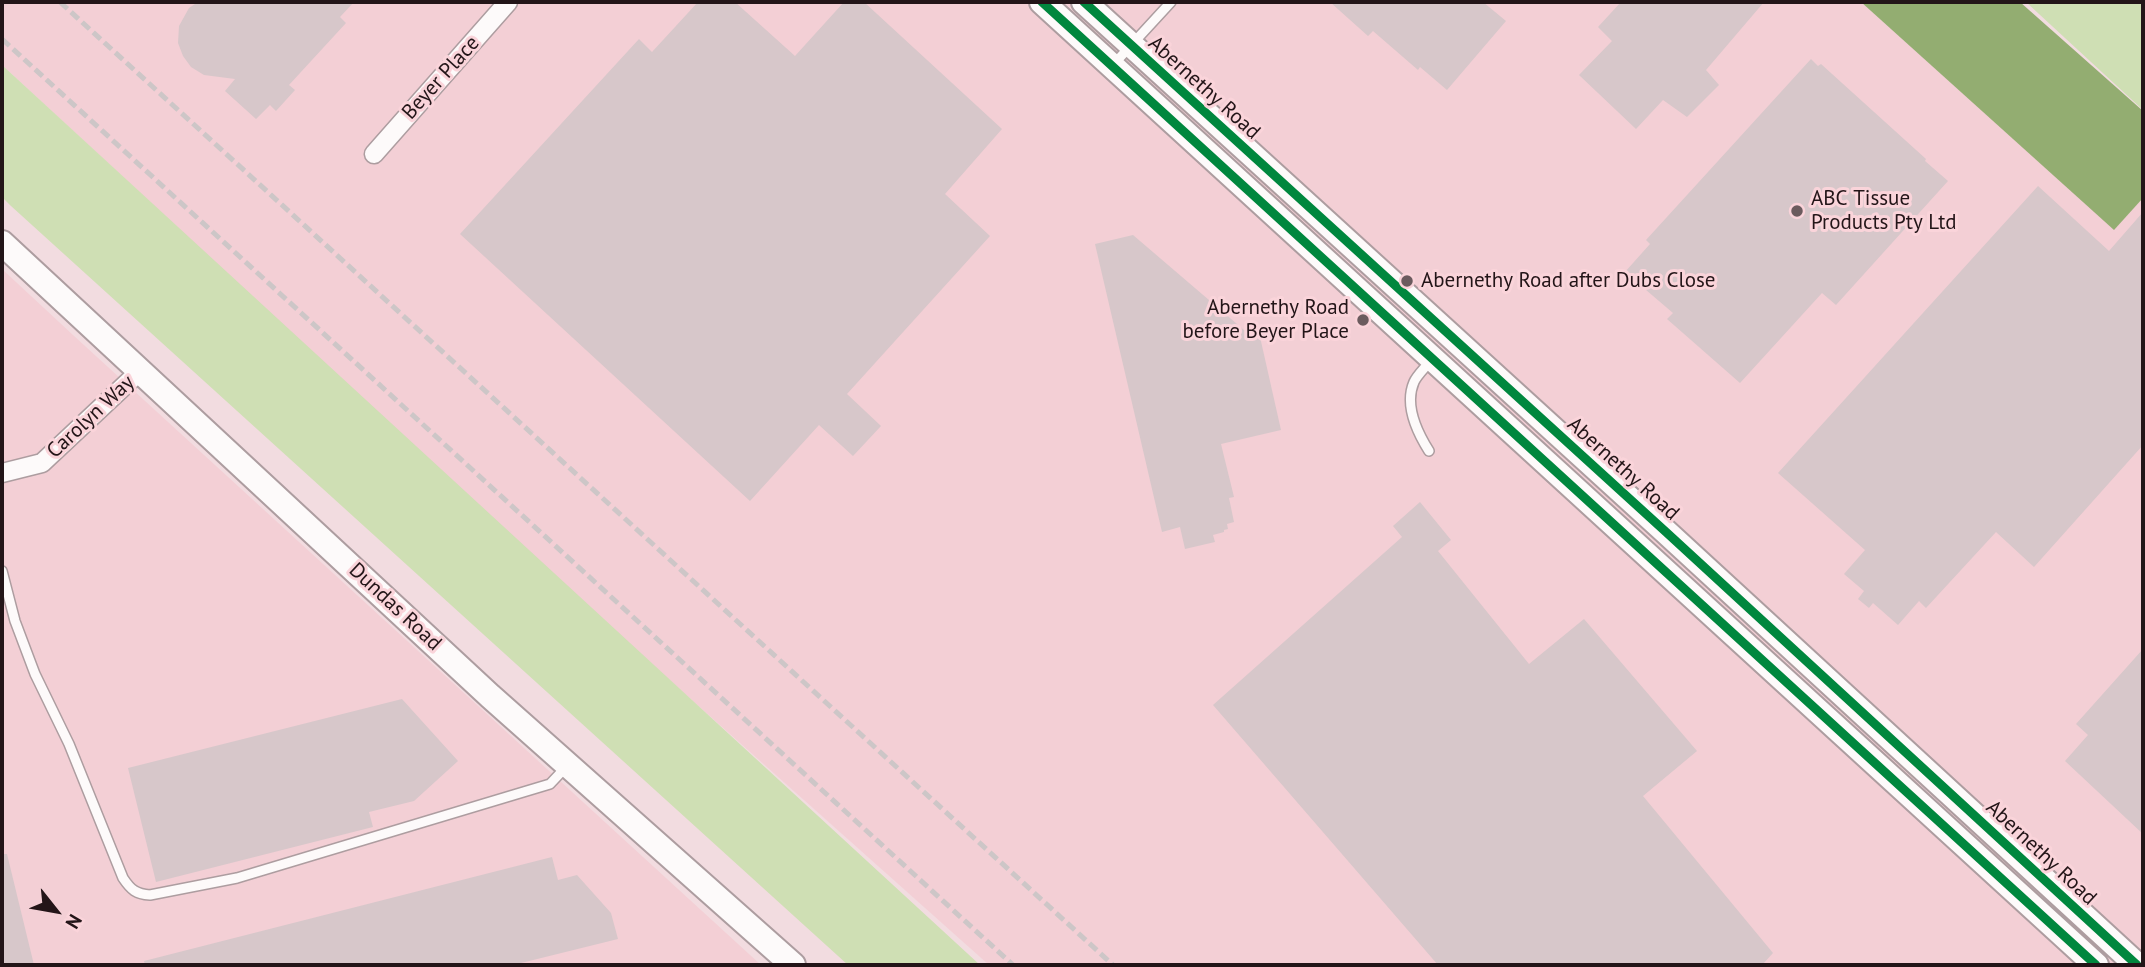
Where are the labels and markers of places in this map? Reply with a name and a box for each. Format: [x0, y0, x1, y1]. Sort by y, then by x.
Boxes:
place label: ABC Tissue Products Pty Ltd [1811, 186, 1957, 236]
marker: ABC Tissue Products Pty Ltd [1789, 203, 1805, 219]
place label: Abernethy Road after Dubs Close [1421, 268, 1715, 294]
marker: Abernethy Road after Dubs Close [1399, 273, 1415, 289]
place label: Abernethy Road before Beyer Place [1182, 295, 1349, 345]
marker: Abernethy Road before Beyer Place [1355, 312, 1371, 328]

